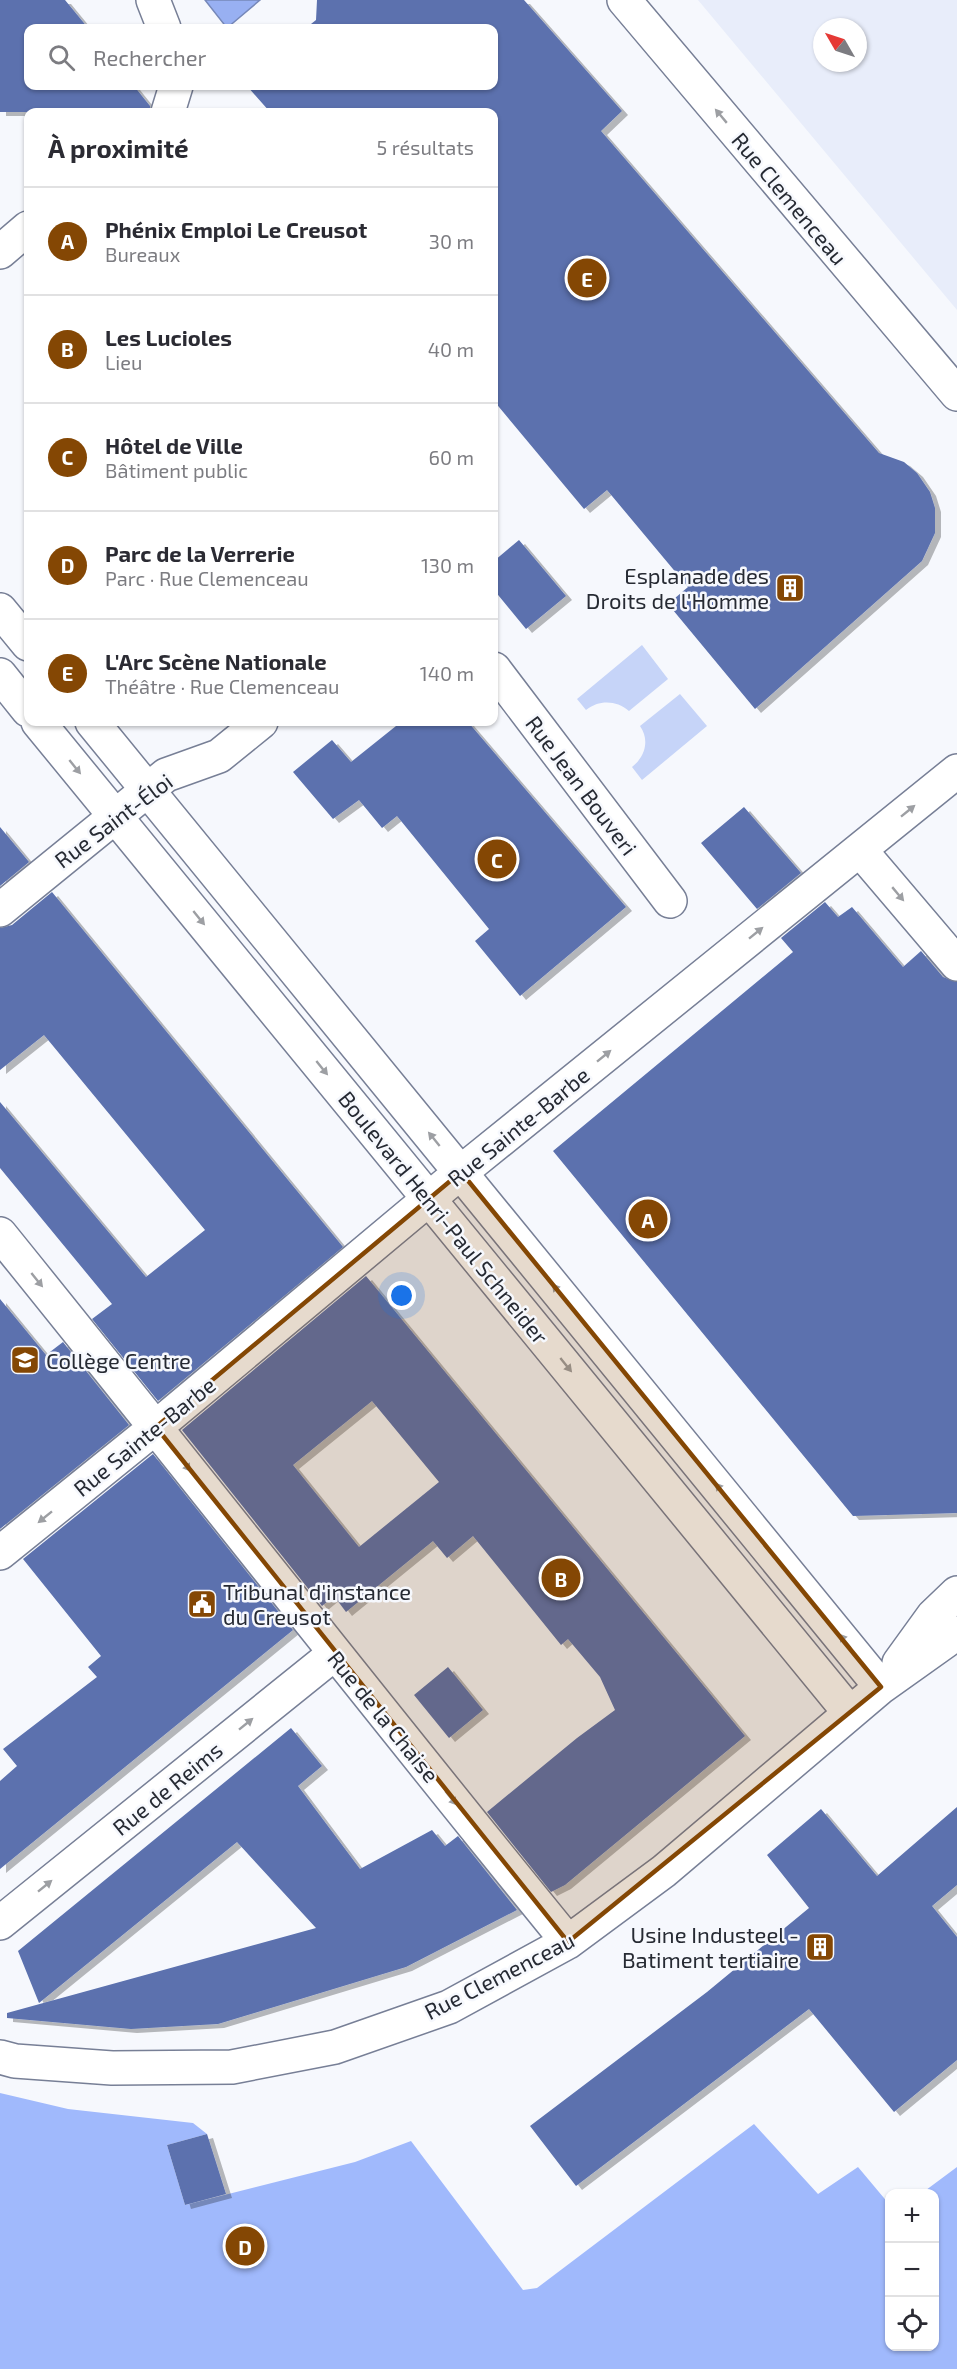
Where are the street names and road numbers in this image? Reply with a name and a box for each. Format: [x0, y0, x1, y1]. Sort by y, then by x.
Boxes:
street label: Rue Clemenceau [727, 127, 853, 269]
street label: Rue Jean Bouveri [521, 710, 643, 860]
street label: Rue Saint-Éloi [49, 767, 177, 873]
street label: Rue Sainte-Barbe [442, 1061, 594, 1191]
street label: Boulevard Henri-Paul Schneider [334, 1085, 554, 1349]
street label: Rue Sainte-Barbe [68, 1371, 220, 1501]
street label: Rue de la Chaise [323, 1645, 445, 1787]
street label: Rue de Reims [107, 1736, 227, 1840]
street label: Rue Clemenceau [420, 1926, 578, 2024]

